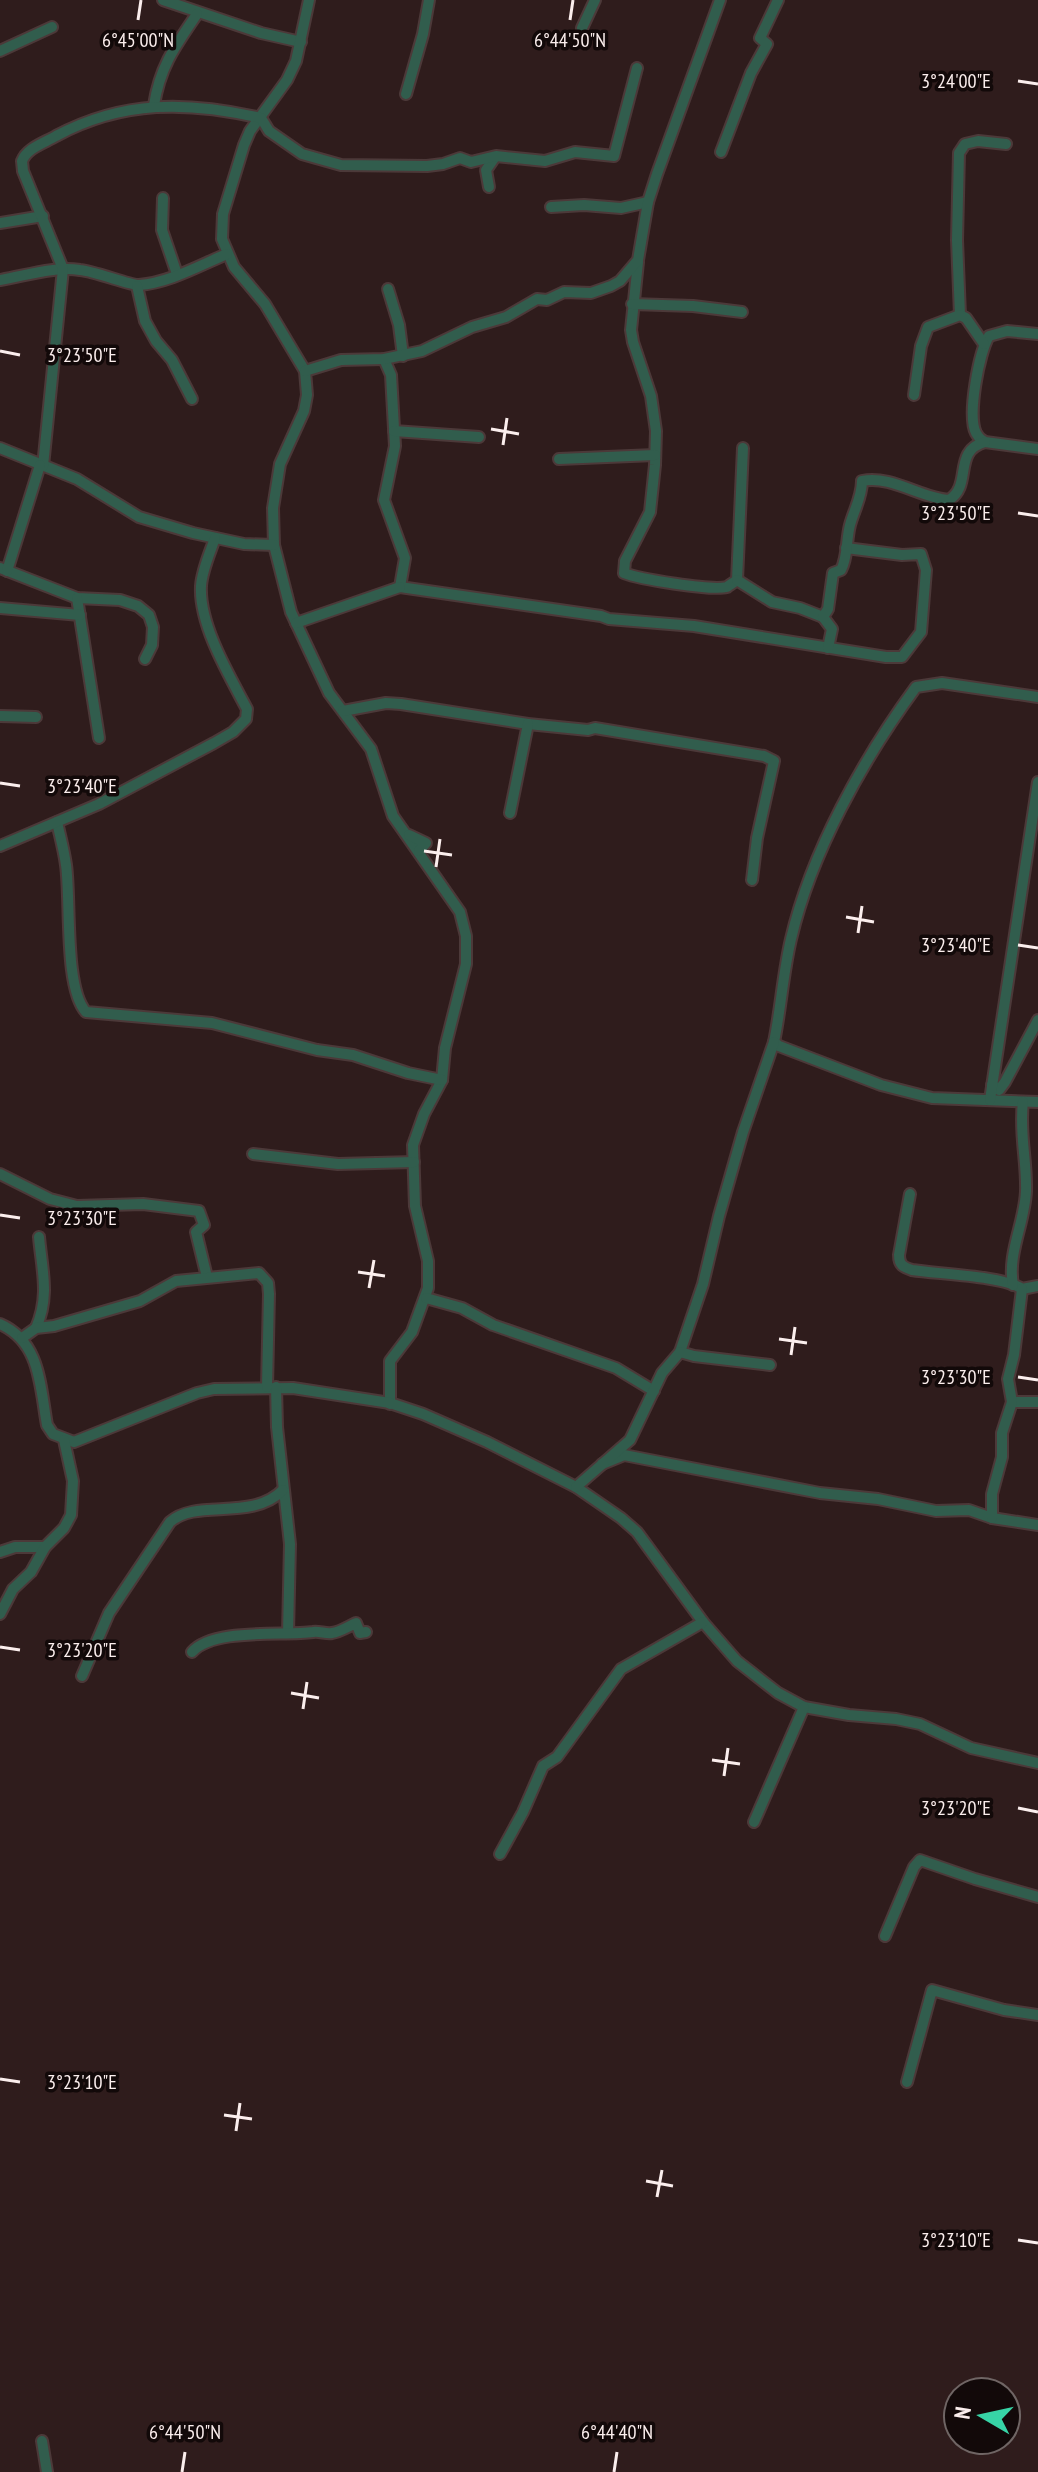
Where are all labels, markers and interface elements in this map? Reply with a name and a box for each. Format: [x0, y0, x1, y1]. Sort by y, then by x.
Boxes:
text: 6°45'00"N [102, 27, 174, 53]
text: 6°44'50"N [534, 27, 606, 53]
text: 3°24'00"E [921, 68, 991, 94]
text: 3°23'50"E [47, 342, 117, 368]
text: 3°23'50"E [921, 500, 991, 526]
text: 3°23'40"E [47, 773, 117, 799]
text: 3°23'40"E [921, 932, 991, 958]
text: 3°23'30"E [47, 1205, 117, 1231]
text: 3°23'30"E [921, 1364, 991, 1390]
text: 3°23'20"E [47, 1637, 117, 1663]
text: 3°23'20"E [921, 1795, 991, 1821]
text: 3°23'10"E [47, 2069, 117, 2095]
text: 3°23'10"E [921, 2227, 991, 2253]
north arrow [942, 2376, 1022, 2456]
text: N [947, 2405, 977, 2421]
text: 6°44'50"N [149, 2419, 221, 2445]
text: 6°44'40"N [581, 2419, 653, 2445]

